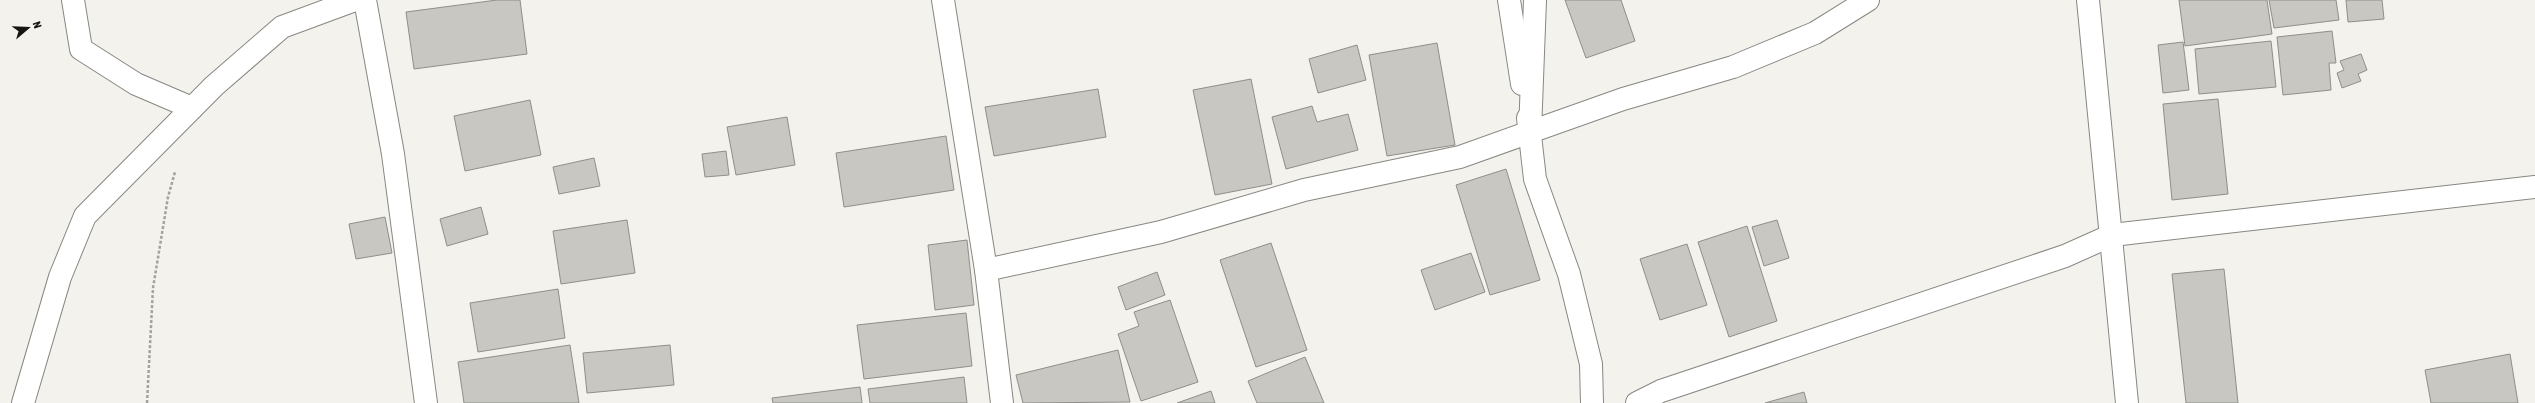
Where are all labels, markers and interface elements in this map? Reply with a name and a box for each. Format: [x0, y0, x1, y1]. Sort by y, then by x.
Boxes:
north arrow [8, 8, 48, 48]
text: N [31, 20, 44, 30]

